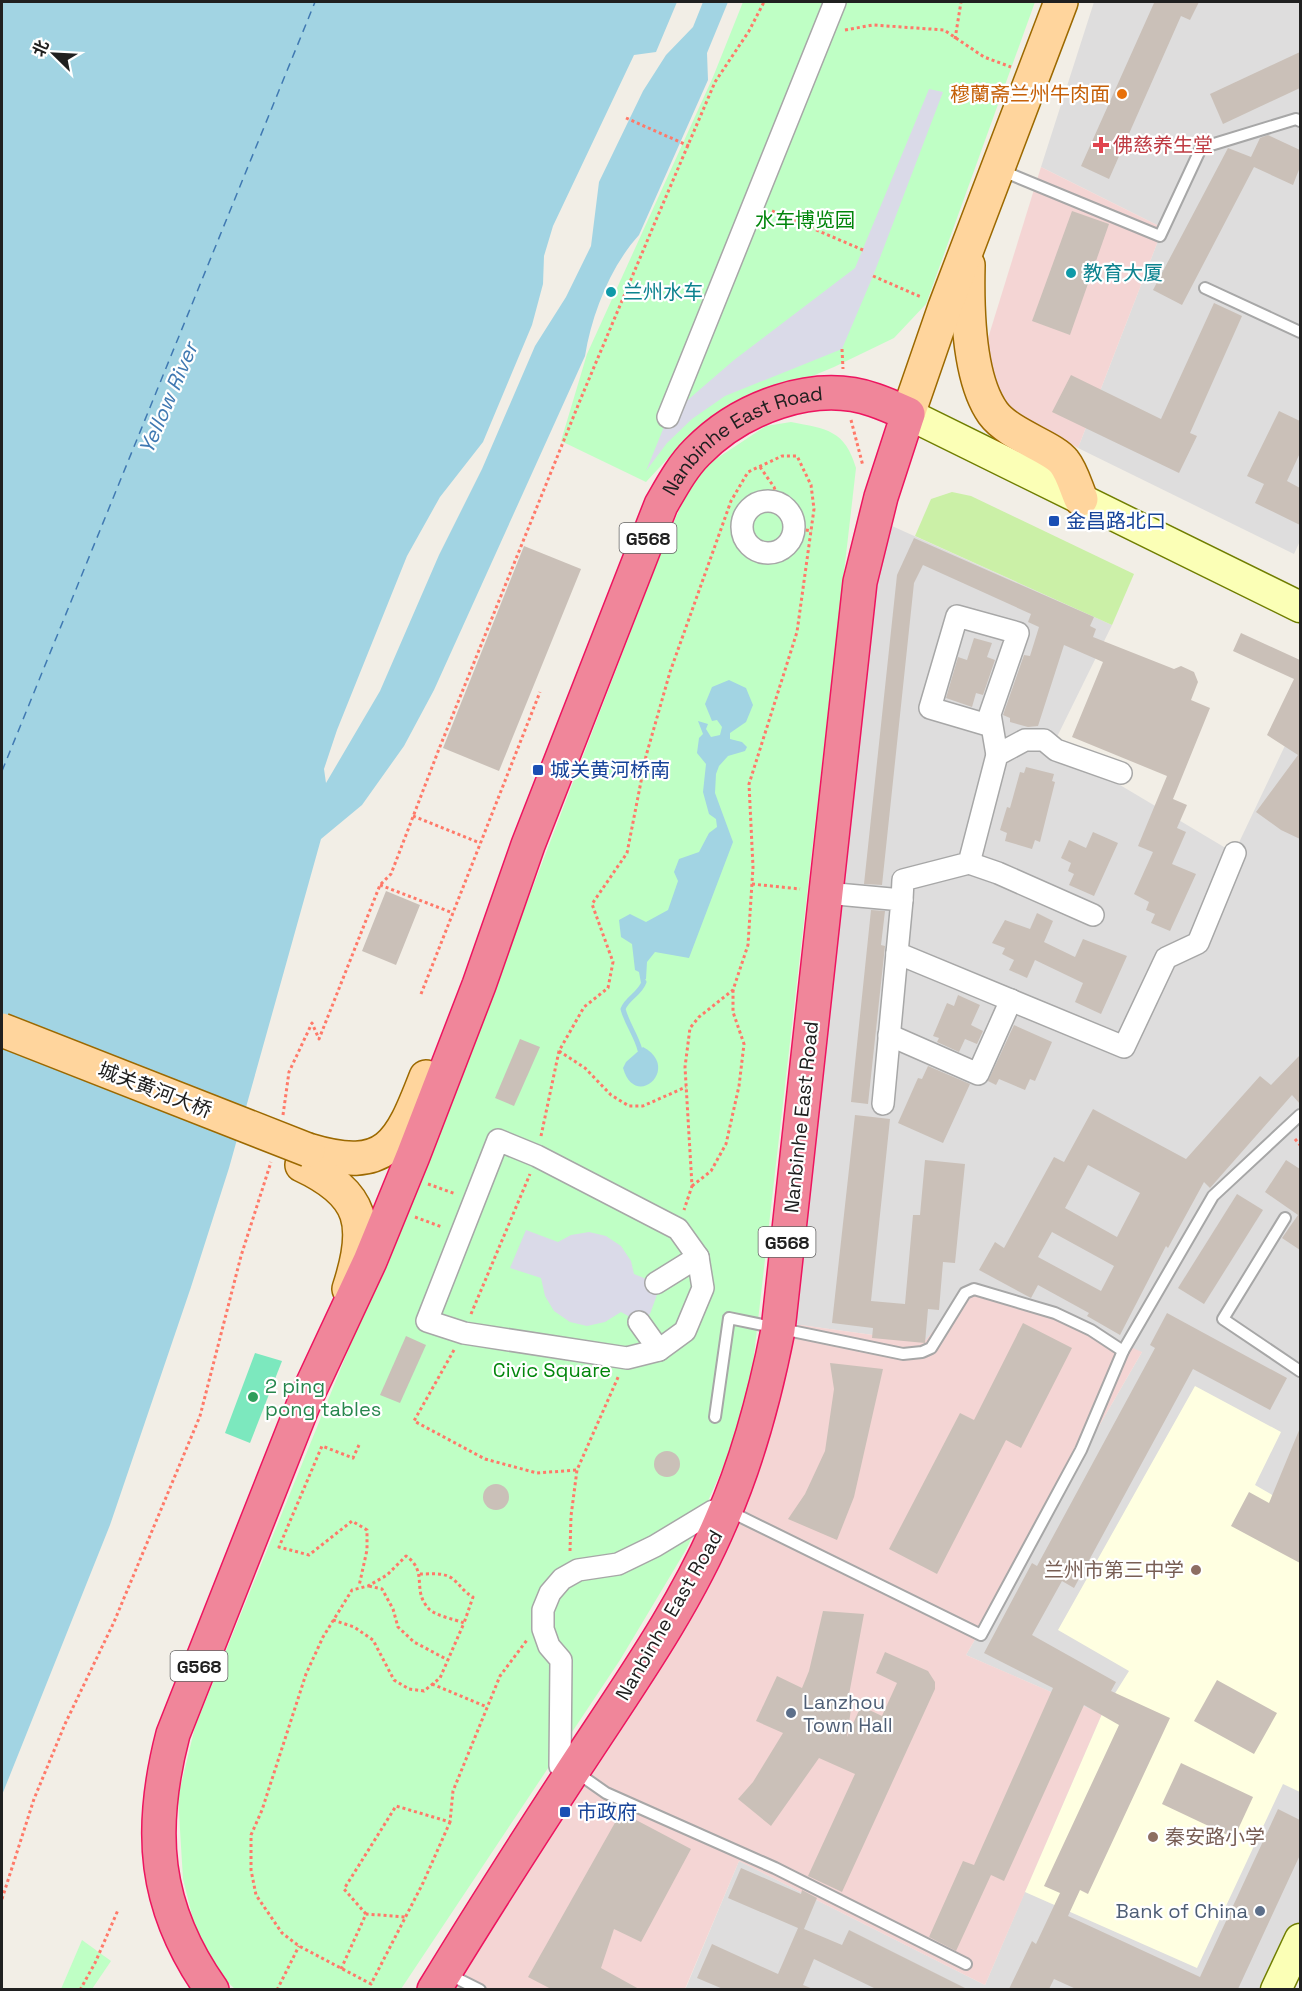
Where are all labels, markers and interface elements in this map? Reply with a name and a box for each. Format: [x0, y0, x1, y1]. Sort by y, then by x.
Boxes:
north arrow [24, 24, 84, 84]
text: 北 [28, 37, 54, 60]
place label: 穆蘭斋兰州牛肉面 [950, 81, 1110, 107]
marker: 穆蘭斋兰州牛肉面 [1115, 87, 1129, 101]
place label: 佛慈养生堂 [1113, 132, 1213, 158]
marker: 佛慈养生堂 [1094, 138, 1108, 152]
park label: 水车博览园 [755, 207, 855, 233]
place label: 教育大厦 [1083, 260, 1163, 286]
marker: 教育大厦 [1064, 266, 1078, 280]
place label: 兰州水车 [623, 279, 703, 305]
marker: 兰州水车 [604, 285, 618, 299]
water label: Yellow River [132, 336, 204, 458]
street label: Nanbinhe East Road [656, 380, 824, 500]
place label: 金昌路北口 [1066, 508, 1166, 534]
marker: 金昌路北口 [1047, 514, 1061, 528]
road number: G568 [620, 523, 676, 553]
place label: 城关黄河桥南 [550, 757, 670, 783]
marker: 城关黄河桥南 [531, 763, 545, 777]
street label: Nanbinhe East Road [778, 1020, 824, 1214]
street label: 城关黄河大桥 [94, 1056, 216, 1124]
road number: G568 [758, 1227, 816, 1257]
park label: Civic Square [493, 1357, 611, 1383]
place label: 2 ping pong tables [265, 1373, 381, 1422]
marker: 2 ping pong tables [246, 1390, 260, 1404]
street label: Nanbinhe East Road [610, 1525, 728, 1705]
place label: 兰州市第三中学 [1044, 1557, 1184, 1583]
marker: 兰州市第三中学 [1189, 1563, 1203, 1577]
road number: G568 [170, 1651, 228, 1681]
place label: Lanzhou Town Hall [803, 1689, 893, 1738]
marker: Lanzhou Town Hall [784, 1706, 798, 1720]
place label: 市政府 [577, 1799, 637, 1825]
marker: 市政府 [558, 1805, 572, 1819]
place label: 秦安路小学 [1165, 1824, 1265, 1850]
marker: 秦安路小学 [1146, 1830, 1160, 1844]
place label: Bank of China [1115, 1898, 1248, 1924]
marker: Bank of China [1253, 1904, 1267, 1918]

